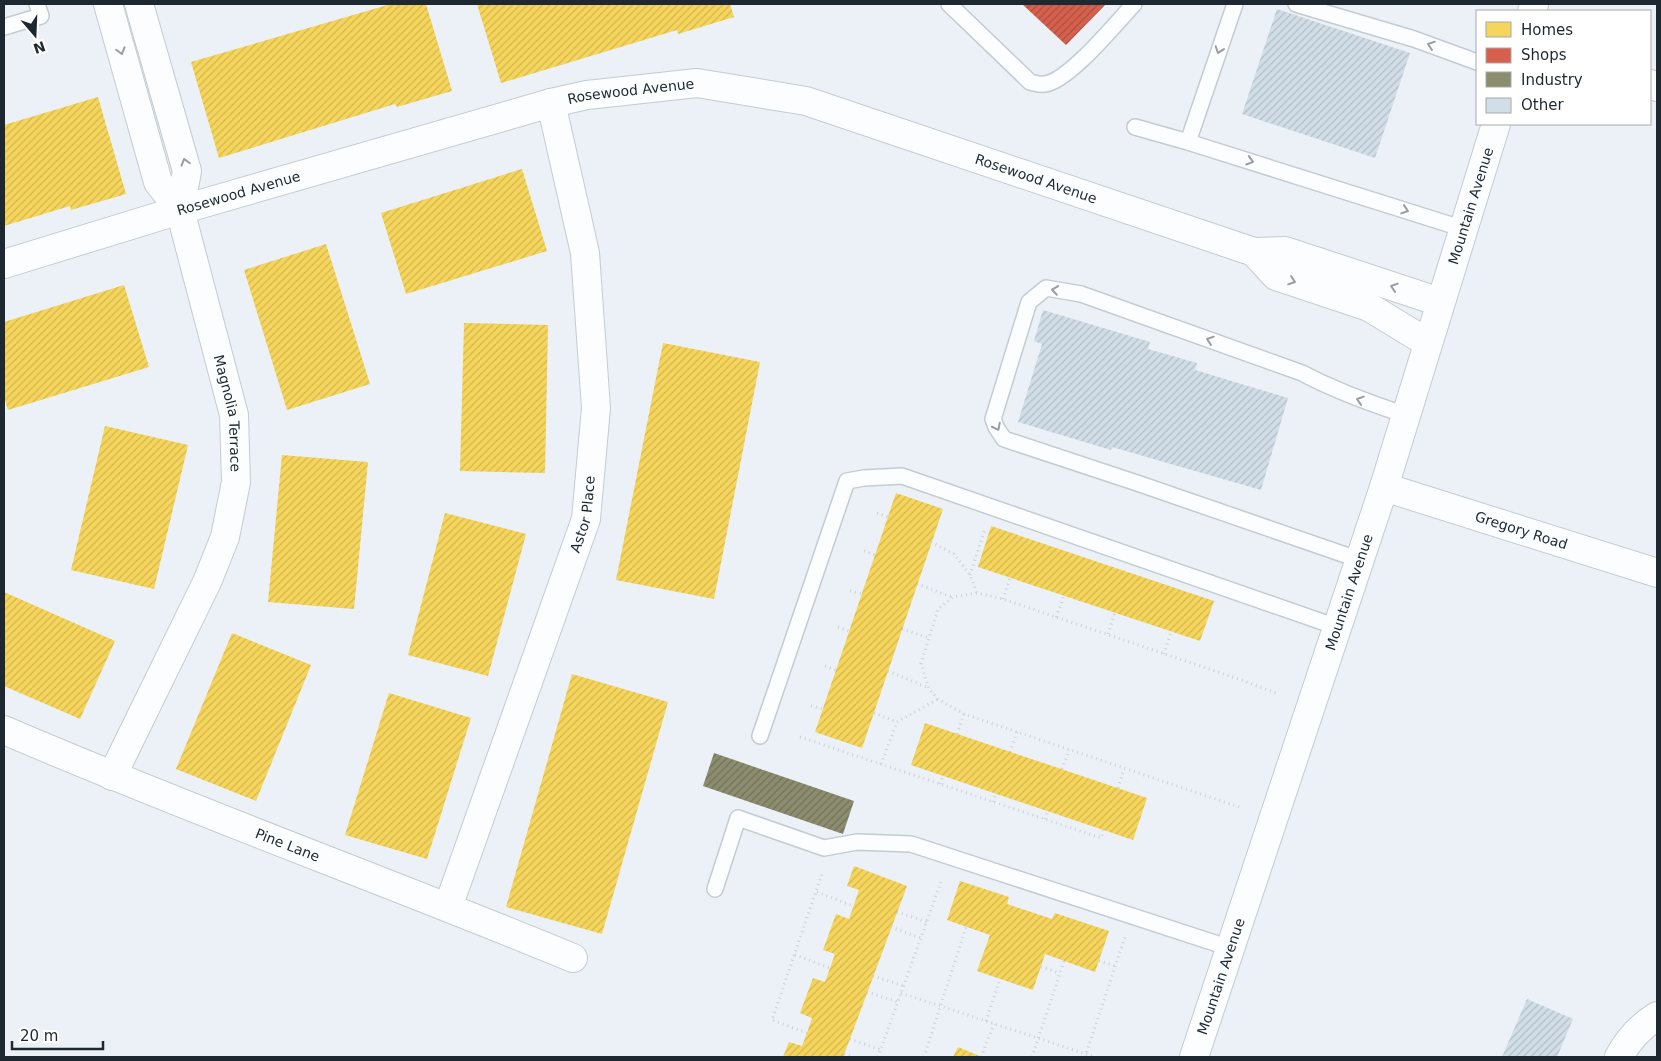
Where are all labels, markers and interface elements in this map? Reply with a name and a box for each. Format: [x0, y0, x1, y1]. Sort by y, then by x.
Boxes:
north arrow [10, 10, 60, 60]
legend [1476, 10, 1651, 125]
text: Homes [1521, 21, 1573, 39]
text: N [31, 38, 47, 57]
one-way arrow [1428, 41, 1436, 51]
one-way arrow [1215, 45, 1225, 54]
one-way arrow [115, 46, 125, 54]
text: Shops [1521, 46, 1567, 64]
text: Industry [1521, 71, 1583, 89]
street label: Rosewood Avenue [566, 75, 695, 107]
text: Other [1521, 96, 1564, 114]
street label: Mountain Avenue [1445, 145, 1496, 266]
street label: Rosewood Avenue [973, 151, 1099, 207]
one-way arrow [1245, 156, 1253, 166]
one-way arrow [180, 159, 190, 167]
street label: Rosewood Avenue [175, 168, 302, 218]
one-way arrow [1400, 204, 1409, 214]
one-way arrow [1287, 275, 1296, 285]
one-way arrow [1390, 283, 1399, 293]
one-way arrow [1051, 285, 1060, 295]
one-way arrow [1206, 335, 1214, 345]
street label: Magnolia Terrace [210, 353, 244, 472]
one-way arrow [1356, 396, 1365, 406]
one-way arrow [991, 422, 1001, 431]
street label: Astor Place [567, 475, 598, 555]
street label: Gregory Road [1473, 508, 1570, 552]
street label: Mountain Avenue [1322, 532, 1376, 652]
street label: Pine Lane [253, 825, 322, 865]
street label: Mountain Avenue [1194, 916, 1248, 1037]
scale bar [12, 1018, 104, 1050]
text: 20 m [20, 1027, 58, 1045]

